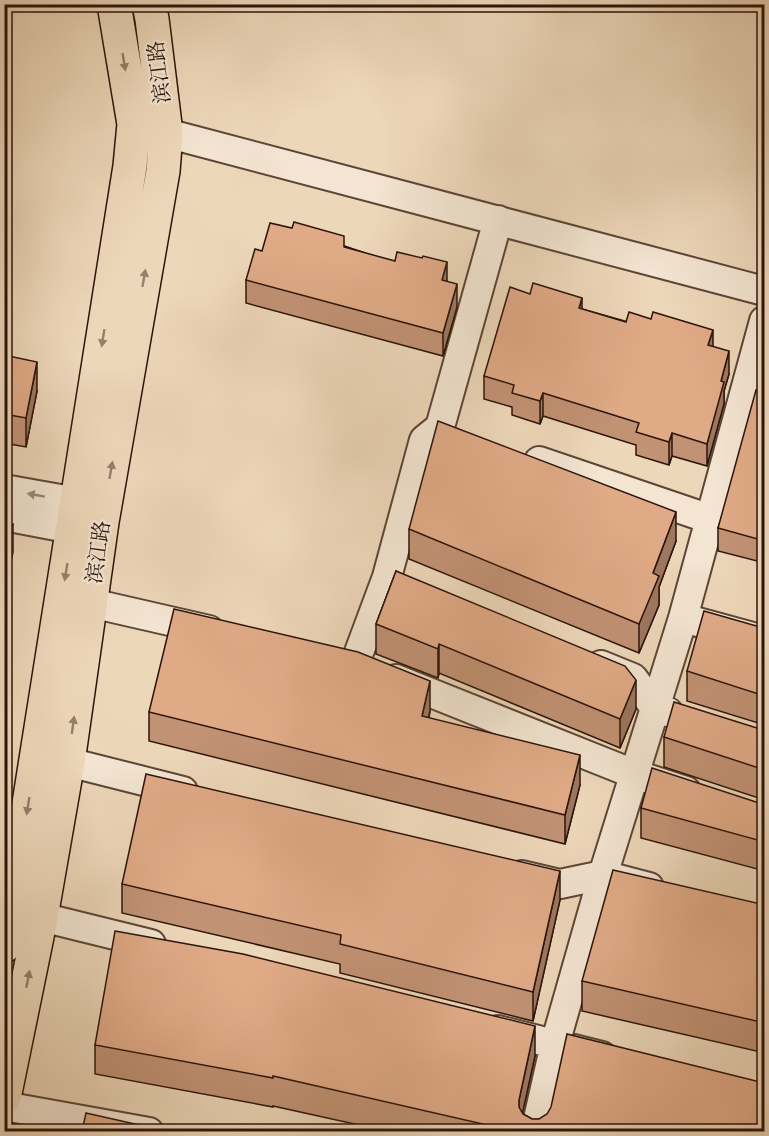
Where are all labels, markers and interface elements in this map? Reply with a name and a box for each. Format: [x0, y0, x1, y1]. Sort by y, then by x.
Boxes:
street label: 滨江路 [143, 39, 177, 105]
one-way arrow [120, 53, 129, 72]
one-way arrow [140, 268, 149, 287]
one-way arrow [98, 329, 107, 348]
one-way arrow [107, 460, 116, 479]
one-way arrow [26, 490, 45, 499]
street label: 滨江路 [82, 519, 116, 585]
one-way arrow [61, 563, 70, 582]
one-way arrow [69, 715, 78, 734]
one-way arrow [24, 797, 33, 816]
one-way arrow [24, 969, 33, 988]

